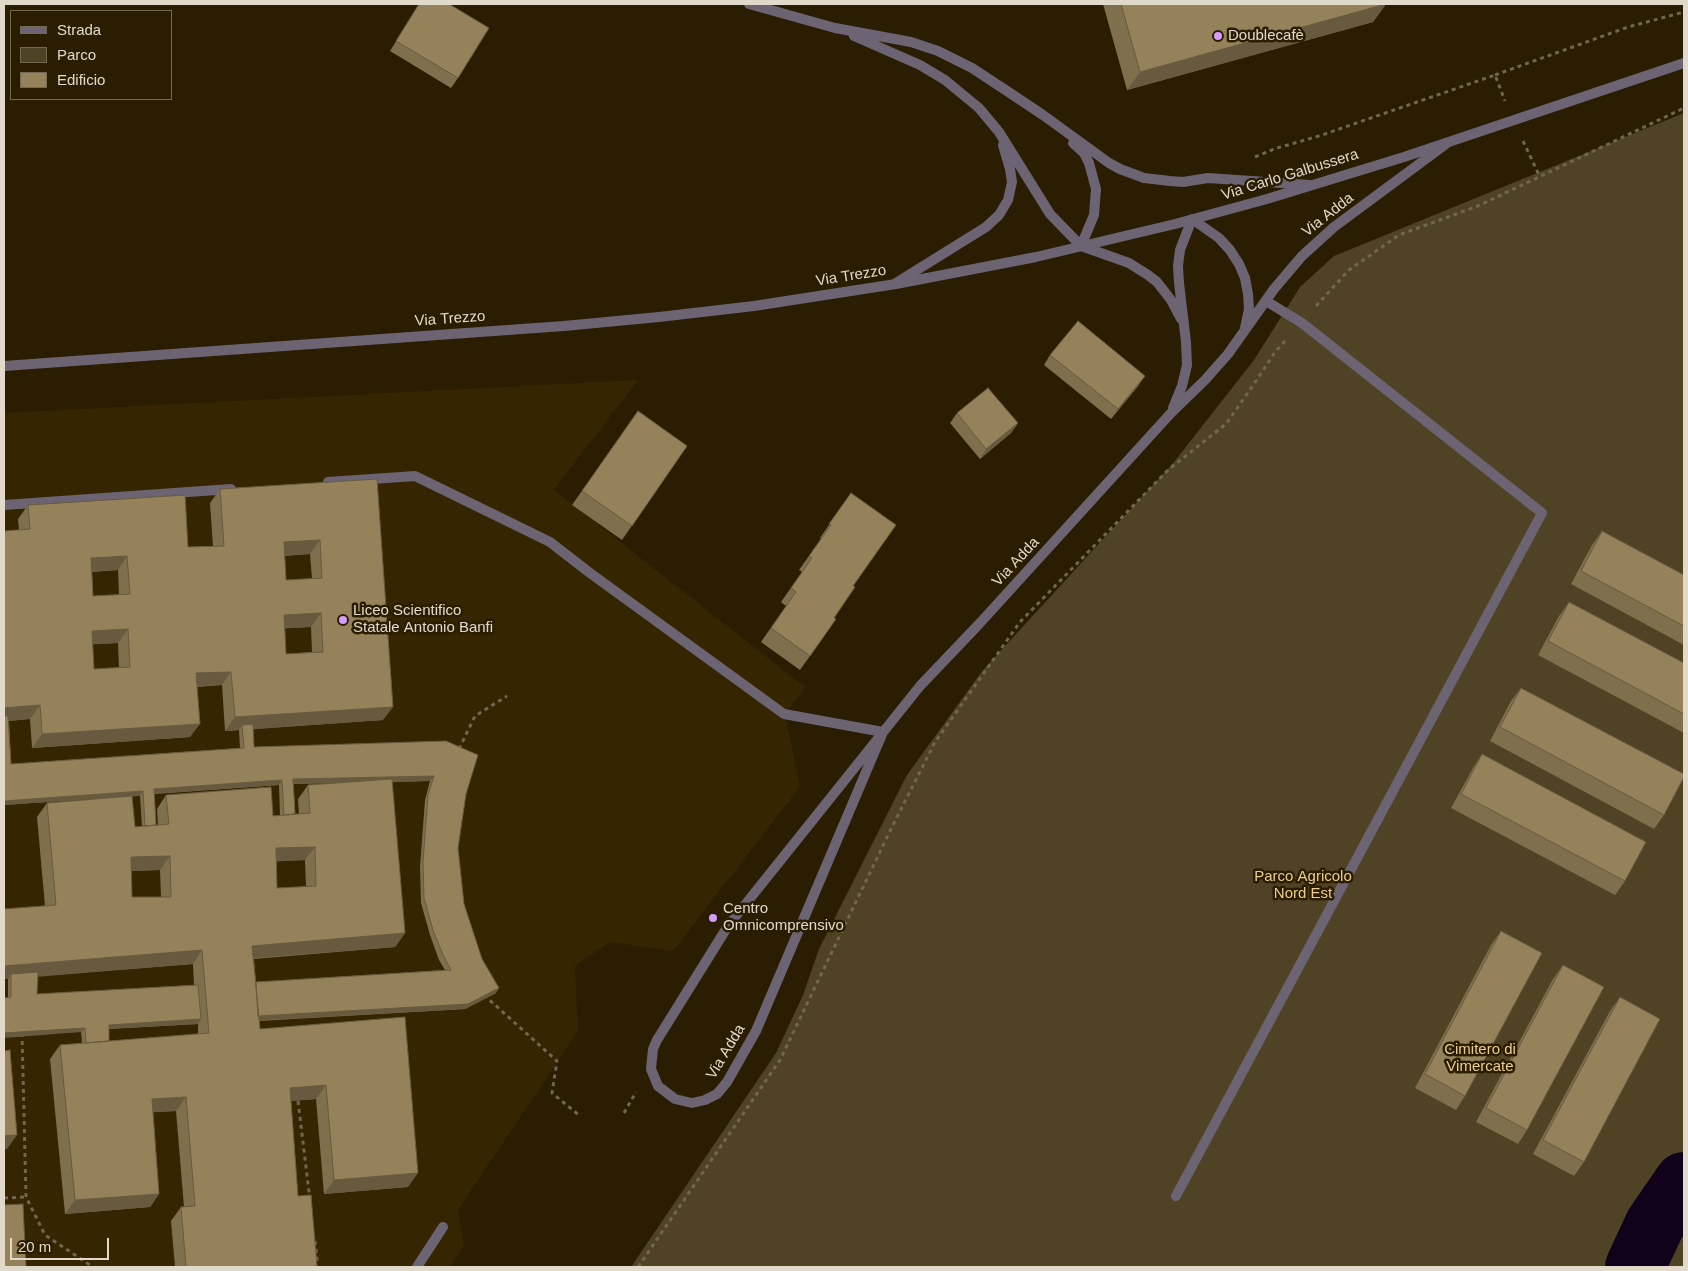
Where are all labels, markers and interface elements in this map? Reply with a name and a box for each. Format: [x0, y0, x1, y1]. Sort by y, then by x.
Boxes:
legend [10, 10, 172, 100]
text: Strada [57, 21, 101, 38]
place label: Doublecafè [1228, 27, 1304, 45]
marker: Doublecafè [1212, 30, 1224, 42]
text: Parco [57, 46, 96, 63]
text: Edificio [57, 71, 105, 88]
street label: Via Carlo Galbussera [1219, 146, 1361, 204]
street label: Via Adda [1299, 189, 1357, 241]
street label: Via Trezzo [815, 262, 887, 290]
street label: Via Trezzo [414, 308, 486, 330]
street label: Via Adda [989, 534, 1043, 590]
place label: Liceo Scientifico Statale Antonio Banfi [353, 602, 493, 637]
marker: Liceo Scientifico Statale Antonio Banfi [337, 614, 349, 626]
park label: Parco Agricolo Nord Est [1254, 868, 1352, 903]
place label: Centro Omnicomprensivo [723, 900, 844, 935]
marker: Centro Omnicomprensivo [707, 912, 719, 924]
street label: Via Adda [703, 1021, 749, 1083]
park label: Cimitero di Vimercate [1444, 1041, 1516, 1076]
scale bar [12, 1228, 111, 1260]
text: 20 m [18, 1238, 51, 1255]

